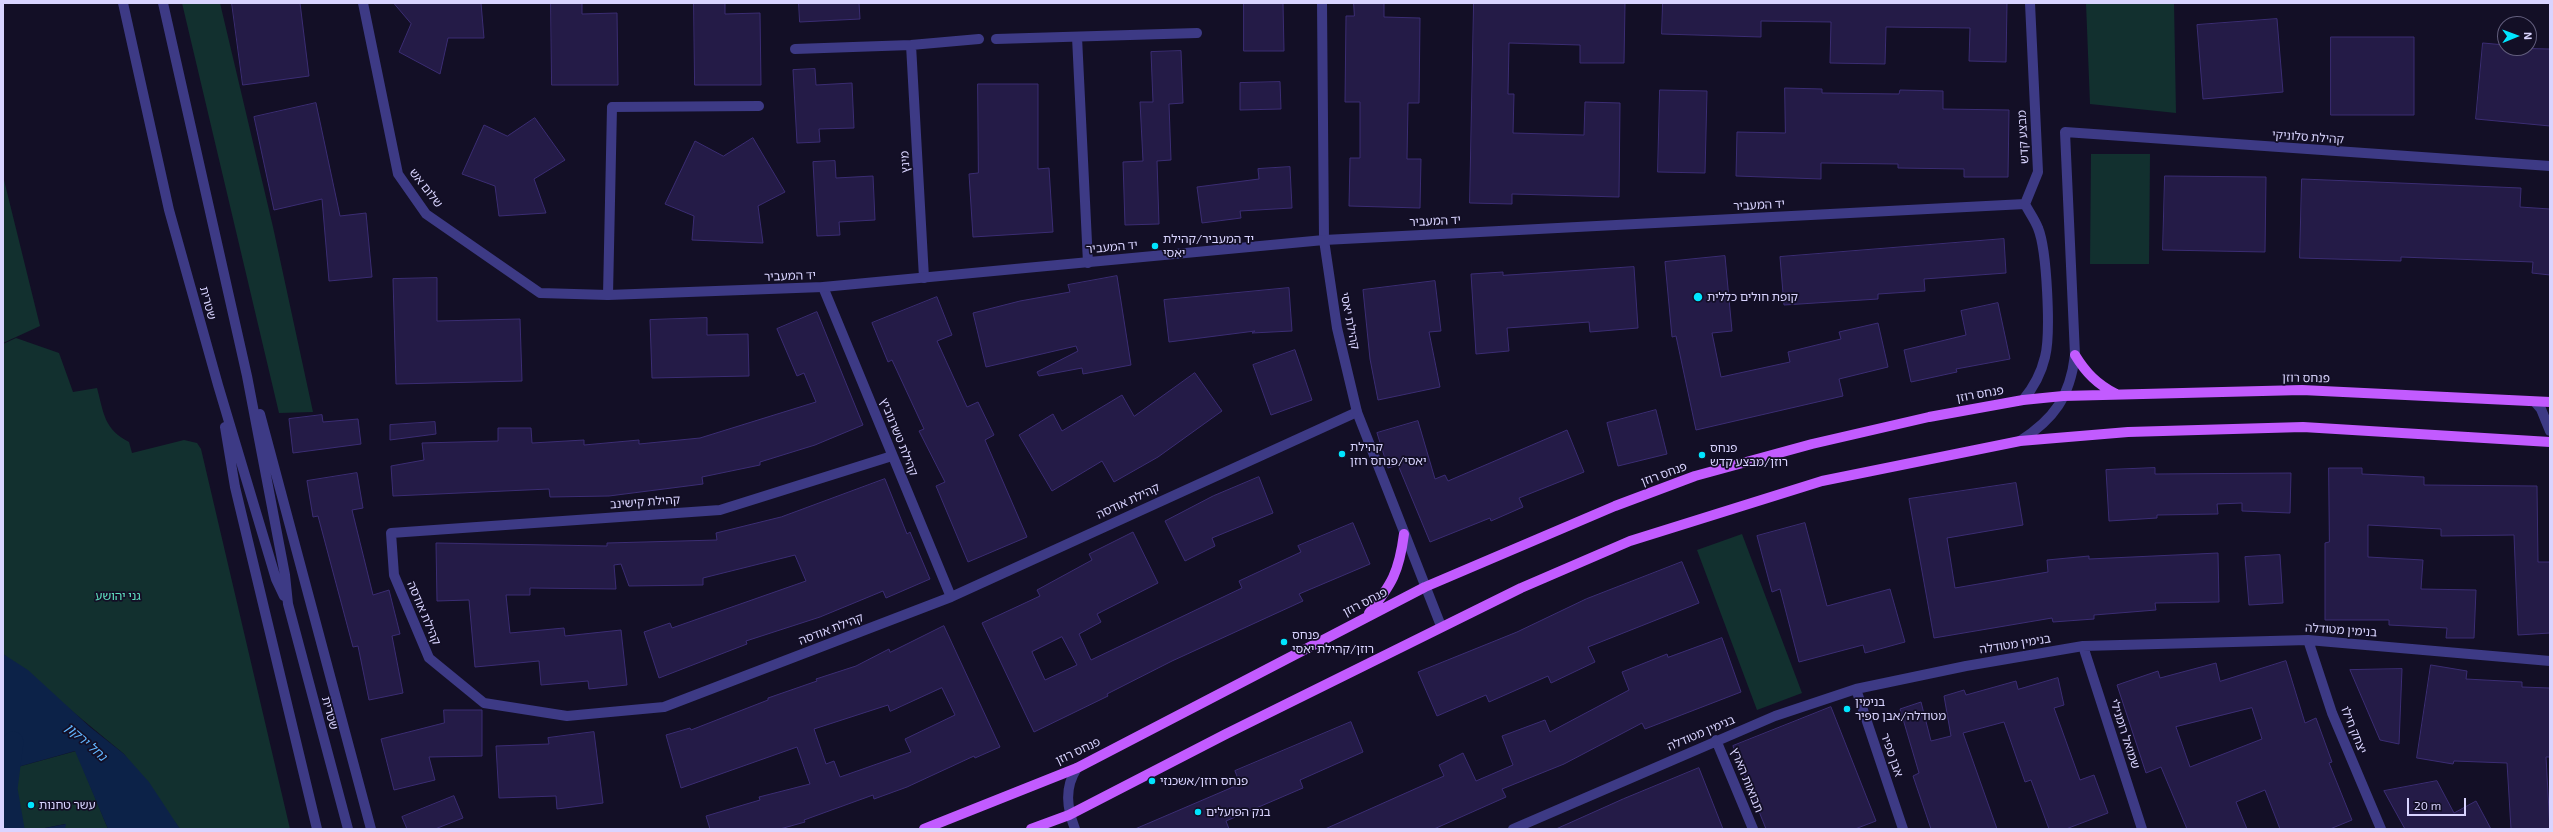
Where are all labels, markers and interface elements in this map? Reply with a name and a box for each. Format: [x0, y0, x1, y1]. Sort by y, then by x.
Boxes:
north arrow [2497, 16, 2537, 56]
text: N [2522, 32, 2535, 40]
street label: מבצע קדש [2014, 110, 2032, 164]
street label: קהילת סלוניקי [2271, 127, 2345, 147]
street label: מינץ [897, 150, 913, 174]
street label: שלום אש [406, 166, 446, 210]
street label: יד המעביר [1733, 196, 1785, 214]
street label: יד המעביר [1409, 212, 1461, 230]
place label: יד המעביר/קהילת יאסי [1163, 232, 1254, 260]
street label: יד המעביר [1086, 238, 1138, 256]
marker: יד המעביר/קהילת יאסי [1150, 241, 1160, 251]
street label: יד המעביר [764, 268, 816, 284]
street label: שטרית [197, 285, 219, 321]
place label: קופת חולים כללית [1707, 290, 1798, 304]
street label: קהילת יאסי [1337, 291, 1363, 351]
marker: קופת חולים כללית [1692, 291, 1704, 303]
street label: פנחס רוזן [2282, 370, 2330, 386]
street label: פנחס רוזן [1955, 383, 2005, 405]
street label: קהילת טשרנוביץ [877, 396, 921, 478]
place label: קהילת יאסי/פנחס רוזן [1350, 440, 1426, 468]
place label: פנחס רוזן/מבצע קדש [1710, 441, 1788, 469]
marker: קהילת יאסי/פנחס רוזן [1337, 449, 1347, 459]
marker: פנחס רוזן/מבצע קדש [1697, 450, 1707, 460]
street label: פנחס רוזן [1639, 459, 1689, 489]
street label: קהילת אודסה [1094, 480, 1162, 522]
street label: קהילת קישינב [609, 492, 681, 512]
street label: קהילת אודסה [404, 579, 444, 647]
street label: פנחס רוזן [1340, 585, 1390, 619]
park label: גני יהושע [95, 589, 141, 603]
street label: קהילת אודסה [797, 610, 865, 648]
street label: בנימין מטודלה [2304, 620, 2378, 640]
place label: פנחס רוזן/קהילת יאסי [1292, 628, 1374, 656]
street label: בנימין מטודלה [1978, 631, 2052, 657]
marker: פנחס רוזן/קהילת יאסי [1279, 637, 1289, 647]
street label: שטרית [319, 695, 341, 731]
place label: בנימין מטודלה/אבן ספיר [1855, 695, 1946, 723]
street label: שמואל רומנילי [2107, 697, 2143, 771]
marker: בנימין מטודלה/אבן ספיר [1842, 704, 1852, 714]
street label: יצחק חילו [2338, 704, 2370, 756]
street label: בנימין מטודלה [1665, 712, 1737, 754]
water label: נחל ירקון [62, 720, 110, 764]
street label: אבן ספיר [1878, 731, 1906, 779]
street label: פנחס רוזן [1053, 734, 1103, 768]
street label: תבואות הארץ [1727, 746, 1767, 814]
place label: פנחס רוזן/אשכנזי [1160, 774, 1248, 788]
marker: פנחס רוזן/אשכנזי [1147, 776, 1157, 786]
scale bar [2409, 790, 2468, 816]
place label: עשר טחנות [39, 798, 96, 812]
text: 20 m [2414, 798, 2441, 812]
marker: עשר טחנות [26, 800, 36, 810]
place label: בנק הפועלים [1206, 805, 1271, 819]
marker: בנק הפועלים [1193, 807, 1203, 817]

